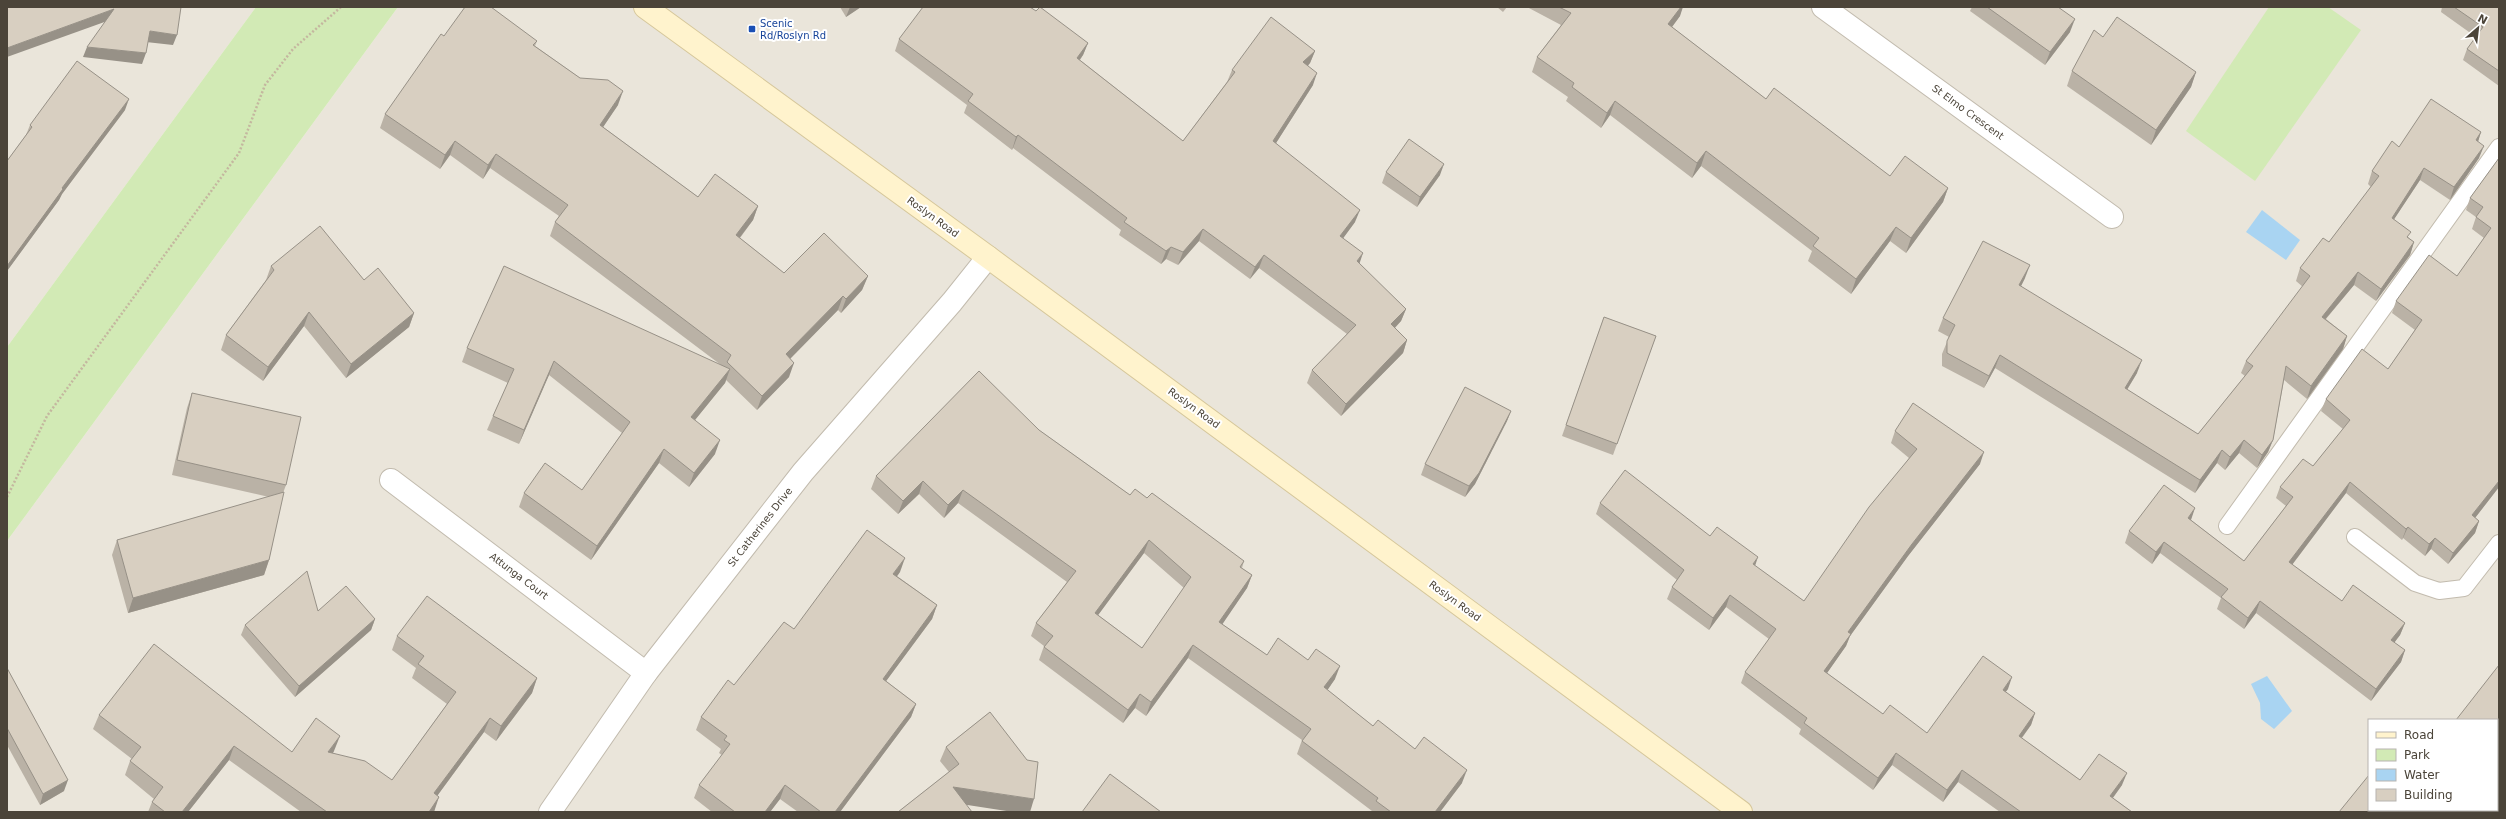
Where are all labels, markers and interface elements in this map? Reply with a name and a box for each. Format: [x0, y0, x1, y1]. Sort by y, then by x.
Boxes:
north arrow [2458, 8, 2498, 48]
text: N [2475, 12, 2490, 28]
place label: Scenic Rd/Roslyn Rd [760, 18, 826, 41]
marker: Scenic Rd/Roslyn Rd [747, 24, 757, 34]
street label: St Elmo Crescent [1930, 82, 2006, 142]
street label: Roslyn Road [905, 195, 961, 239]
street label: Roslyn Road [1166, 386, 1222, 430]
street label: St Catherines Drive [726, 485, 794, 569]
street label: Attunga Court [488, 550, 550, 602]
street label: Roslyn Road [1427, 579, 1483, 623]
legend [2368, 719, 2498, 811]
text: Road [2404, 728, 2434, 742]
text: Park [2404, 748, 2430, 762]
text: Water [2404, 768, 2440, 782]
text: Building [2404, 788, 2453, 802]

